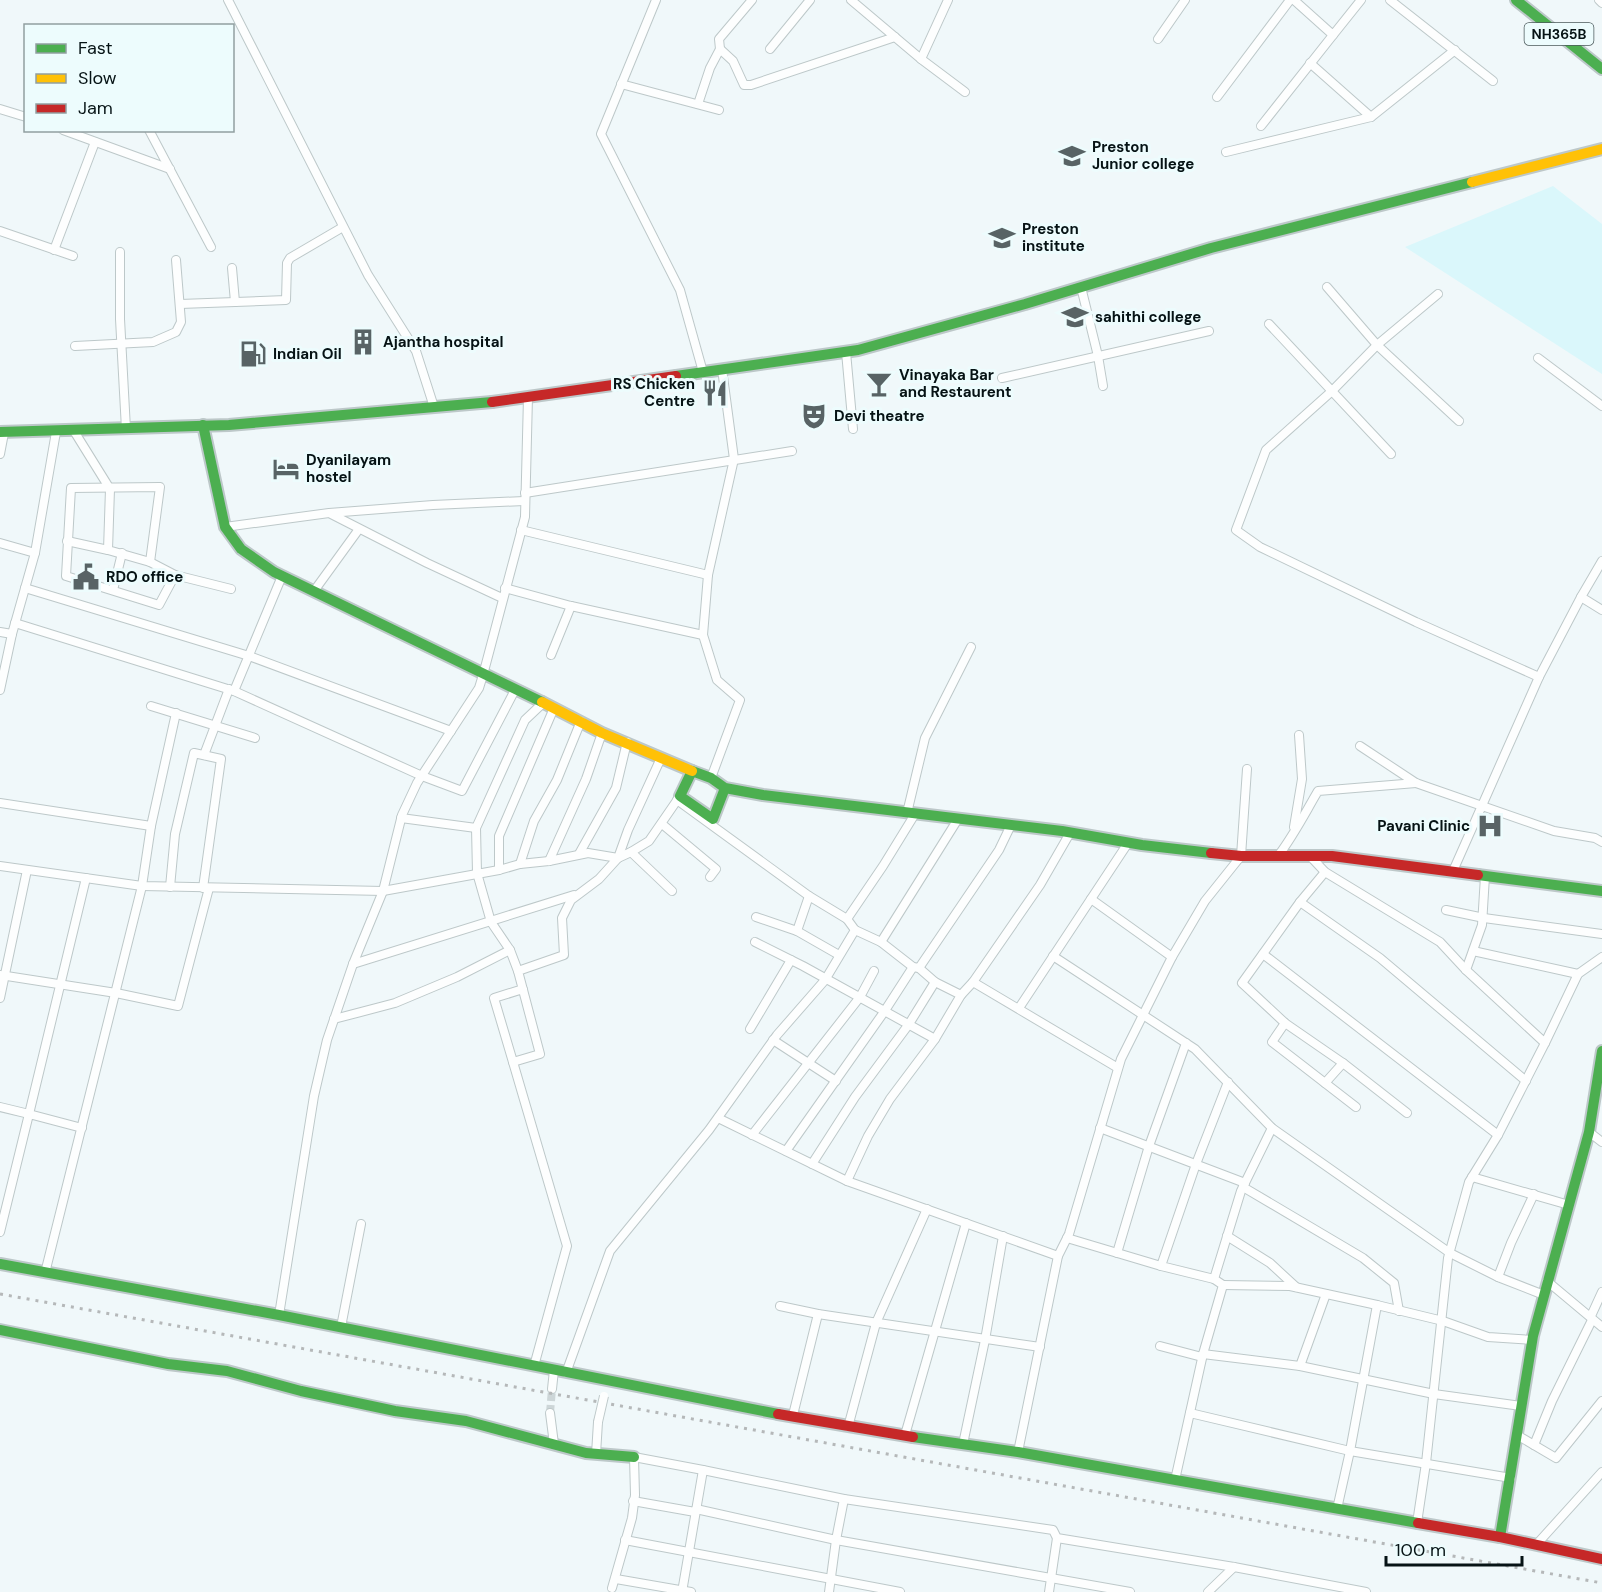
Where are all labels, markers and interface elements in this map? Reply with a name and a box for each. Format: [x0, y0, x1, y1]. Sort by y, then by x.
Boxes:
road number: NH365B [1524, 23, 1594, 45]
legend [24, 24, 234, 132]
text: Fast [78, 36, 113, 60]
text: Slow [78, 66, 117, 90]
text: Jam [78, 96, 113, 120]
place label: Preston Junior college [1092, 137, 1194, 174]
school or university icon: Preston Junior college [1057, 141, 1087, 171]
place label: Preston institute [1022, 219, 1085, 256]
school or university icon: Preston institute [987, 223, 1017, 253]
school or university icon: sahithi college [1060, 302, 1090, 332]
place label: sahithi college [1095, 307, 1201, 327]
building icon: Ajantha hospital [348, 327, 378, 357]
place label: Ajantha hospital [383, 332, 504, 352]
fuel station icon: Indian Oil [238, 339, 268, 369]
place label: Indian Oil [273, 344, 342, 364]
place label: Vinayaka Bar and Restaurent [899, 365, 1012, 402]
bar icon: Vinayaka Bar and Restaurent [864, 369, 894, 399]
place label: RS Chicken Centre [613, 374, 695, 411]
restaurant icon: RS Chicken Centre [700, 378, 730, 408]
theatre icon: Devi theatre [799, 401, 829, 431]
place label: Devi theatre [834, 406, 925, 426]
place label: Dyanilayam hostel [306, 450, 391, 487]
hotel icon: Dyanilayam hostel [271, 454, 301, 484]
public building icon: RDO office [71, 562, 101, 592]
place label: RDO office [106, 567, 183, 587]
hospital icon: Pavani Clinic [1475, 811, 1505, 841]
place label: Pavani Clinic [1377, 816, 1470, 836]
scale bar [1386, 1529, 1522, 1567]
text: 100 m [1395, 1538, 1446, 1562]

